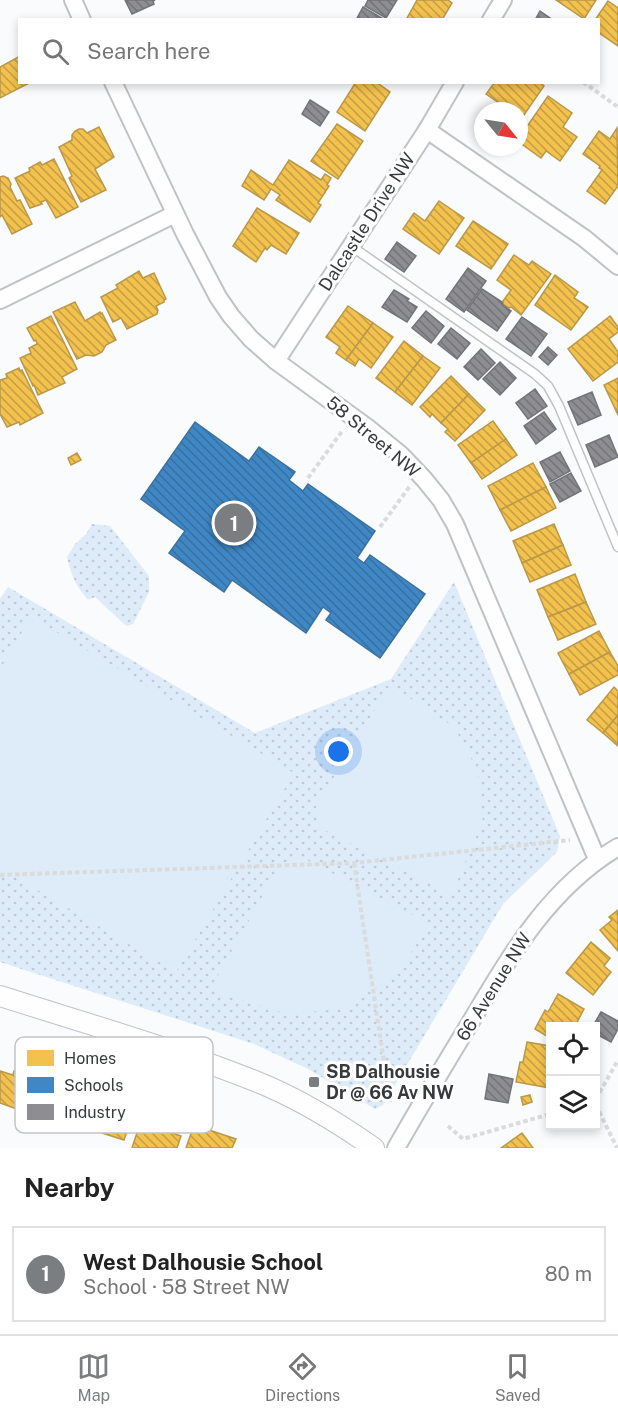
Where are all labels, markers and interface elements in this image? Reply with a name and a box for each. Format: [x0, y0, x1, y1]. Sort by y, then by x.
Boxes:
search box [18, 18, 600, 84]
icon: search [39, 35, 72, 68]
text: Search here [87, 38, 211, 64]
north arrow [474, 102, 528, 156]
street label: Dalcastle Drive NW [314, 149, 419, 295]
street label: 58 Street NW [322, 392, 424, 482]
pin: 1 [214, 500, 254, 546]
your location [324, 737, 353, 766]
street label: 66 Avenue NW [452, 929, 535, 1045]
map controls [546, 1022, 600, 1130]
button: locate [546, 1022, 600, 1076]
legend [15, 1037, 213, 1133]
text: Homes [64, 1049, 116, 1068]
place label: SB Dalhousie Dr @ 66 Av NW [326, 1061, 454, 1103]
marker: SB Dalhousie Dr @ 66 Av NW [307, 1075, 321, 1089]
text: Schools [64, 1076, 123, 1095]
button: layers [546, 1076, 600, 1130]
text: Industry [64, 1103, 126, 1122]
text: Nearby [24, 1172, 114, 1203]
text: West Dalhousie School [83, 1249, 323, 1275]
text: 1 [41, 1262, 50, 1286]
text: 80 m [545, 1262, 592, 1286]
text: School · 58 Street NW [83, 1275, 290, 1299]
tab: Map [77, 1350, 110, 1405]
tab: Directions [265, 1350, 340, 1405]
tab: Saved [495, 1350, 541, 1405]

